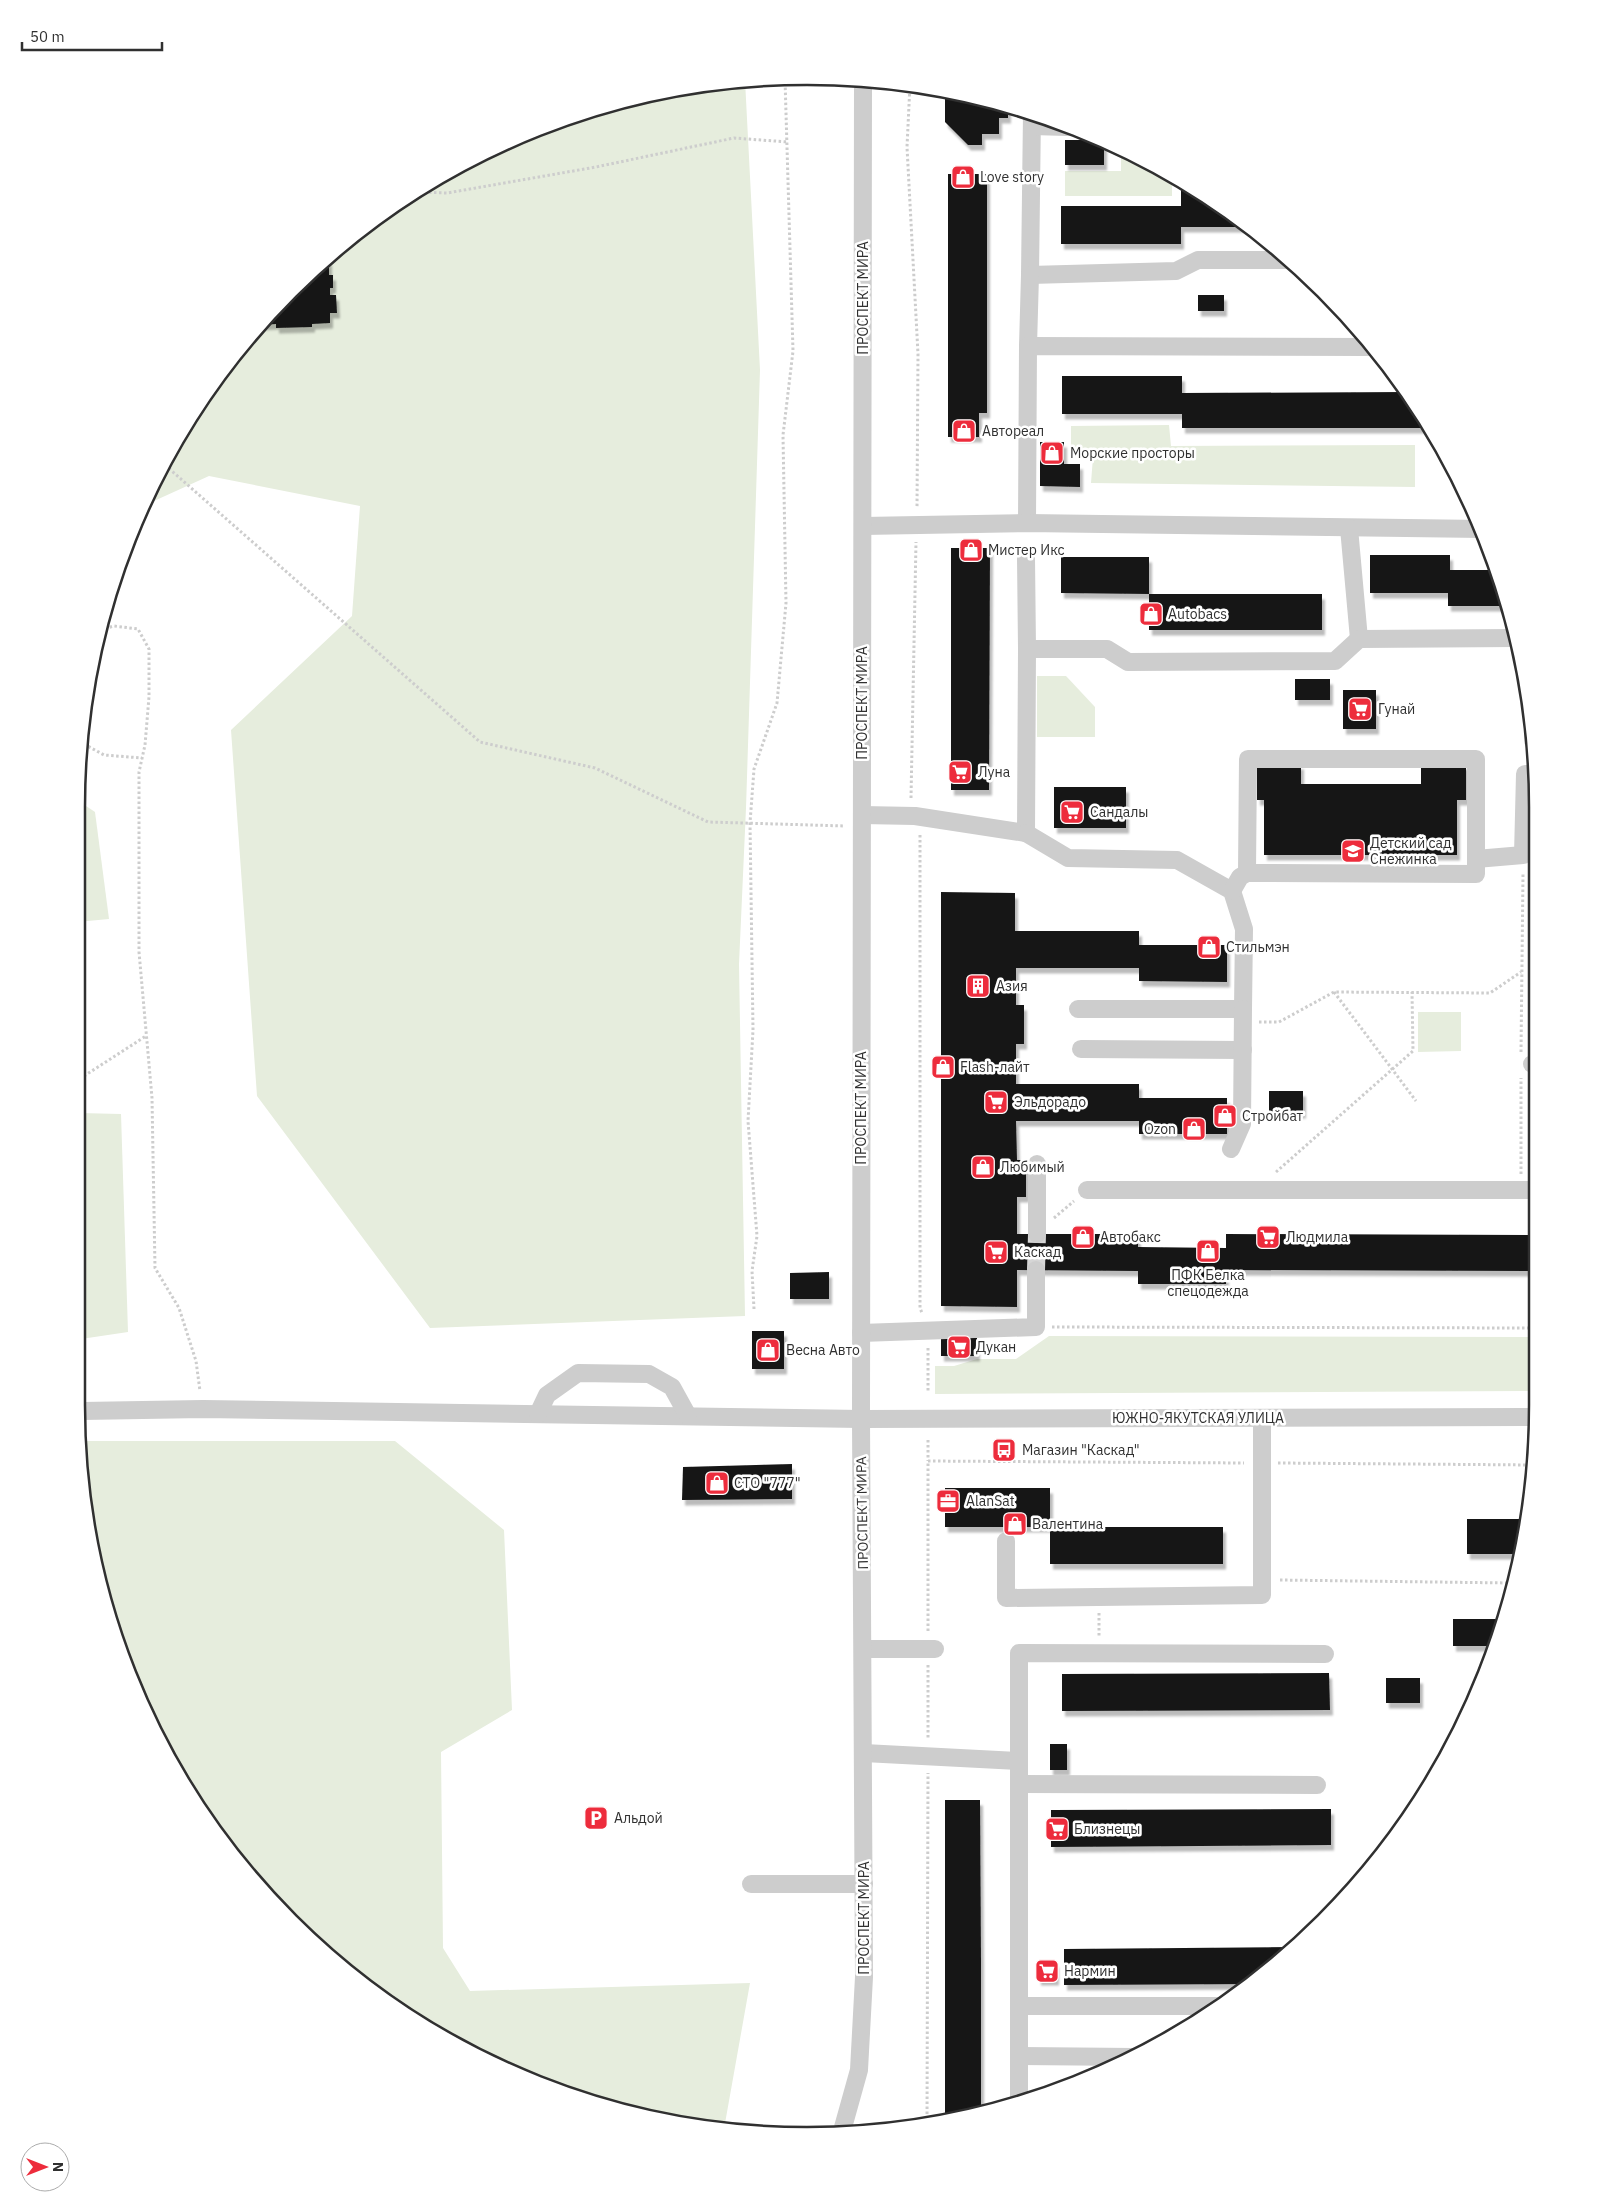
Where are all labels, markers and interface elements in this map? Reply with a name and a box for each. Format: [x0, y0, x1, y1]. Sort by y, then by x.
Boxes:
scale bar [22, 20, 162, 52]
text: 50 m [30, 27, 65, 46]
shop icon: Love story [950, 164, 976, 190]
place label: Love story [980, 168, 1044, 186]
street label: ПРОСПЕКТ МИРА [854, 241, 872, 355]
shop icon: Автореал [951, 418, 977, 444]
place label: Автореал [982, 422, 1044, 440]
shop icon: Морские просторы [1039, 440, 1065, 466]
place label: Морские просторы [1070, 444, 1195, 462]
shop icon: Мистер Икс [958, 537, 984, 563]
place label: Мистер Икс [988, 541, 1065, 559]
shop icon: Autobacs [1138, 601, 1164, 627]
place label: Autobacs [1168, 605, 1227, 623]
street label: ПРОСПЕКТ МИРА [853, 646, 871, 760]
supermarket icon: Гунай [1347, 696, 1373, 722]
place label: Гунай [1378, 700, 1415, 718]
supermarket icon: Луна [947, 759, 973, 785]
place label: Луна [978, 763, 1011, 781]
supermarket icon: Сандалы [1059, 799, 1085, 825]
place label: Сандалы [1090, 803, 1148, 821]
place label: Детский сад Снежинка [1370, 834, 1452, 868]
school or university icon: Детский сад Снежинка [1340, 838, 1366, 864]
shop icon: Стильмэн [1196, 934, 1222, 960]
place label: Стильмэн [1226, 938, 1290, 956]
building icon: Азия [965, 973, 991, 999]
place label: Азия [996, 977, 1028, 995]
street label: ПРОСПЕКТ МИРА [852, 1051, 870, 1165]
shop icon: Flash-лайт [930, 1054, 956, 1080]
place label: Flash-лайт [960, 1058, 1030, 1076]
supermarket icon: Эльдорадо [983, 1089, 1009, 1115]
place label: Эльдорадо [1014, 1093, 1086, 1111]
shop icon: Стройбат [1212, 1103, 1238, 1129]
place label: Стройбат [1242, 1107, 1304, 1125]
shop icon: Ozon [1181, 1116, 1207, 1142]
place label: Ozon [1144, 1120, 1176, 1138]
shop icon: Любимый [970, 1154, 996, 1180]
place label: Любимый [1000, 1158, 1065, 1176]
shop icon: Автобакс [1070, 1224, 1096, 1250]
supermarket icon: Людмила [1255, 1224, 1281, 1250]
place label: Автобакс [1100, 1228, 1161, 1246]
place label: Людмила [1286, 1228, 1349, 1246]
shop icon: ПФК Белка спецодежда [1195, 1238, 1221, 1264]
supermarket icon: Каскад [983, 1239, 1009, 1265]
place label: Каскад [1014, 1243, 1061, 1261]
place label: ПФК Белка спецодежда [1167, 1266, 1249, 1300]
supermarket icon: Дукан [946, 1334, 972, 1360]
shop icon: Весна Авто [755, 1337, 781, 1363]
place label: Дукан [976, 1338, 1016, 1356]
place label: Весна Авто [786, 1341, 860, 1359]
street label: ЮЖНО-ЯКУТСКАЯ УЛИЦА [1112, 1409, 1284, 1427]
bus stop icon: Магазин "Каскад" [991, 1437, 1017, 1463]
place label: Магазин "Каскад" [1022, 1441, 1140, 1459]
street label: ПРОСПЕКТ МИРА [852, 1456, 872, 1570]
shop icon: СТО "777" [704, 1470, 730, 1496]
place label: СТО "777" [734, 1474, 801, 1492]
office icon: AlanSat [935, 1488, 961, 1514]
place label: AlanSat [966, 1492, 1015, 1510]
shop icon: Валентина [1002, 1511, 1028, 1537]
place label: Валентина [1032, 1515, 1104, 1533]
parking icon: Альдой [583, 1805, 609, 1831]
place label: Альдой [614, 1809, 663, 1827]
supermarket icon: Близнецы [1044, 1816, 1070, 1842]
place label: Близнецы [1074, 1820, 1141, 1838]
street label: ПРОСПЕКТ МИРА [855, 1861, 873, 1975]
supermarket icon: Нармин [1034, 1958, 1060, 1984]
place label: Нармин [1064, 1962, 1116, 1980]
north arrow [20, 2142, 70, 2192]
text: N [49, 2162, 67, 2172]

